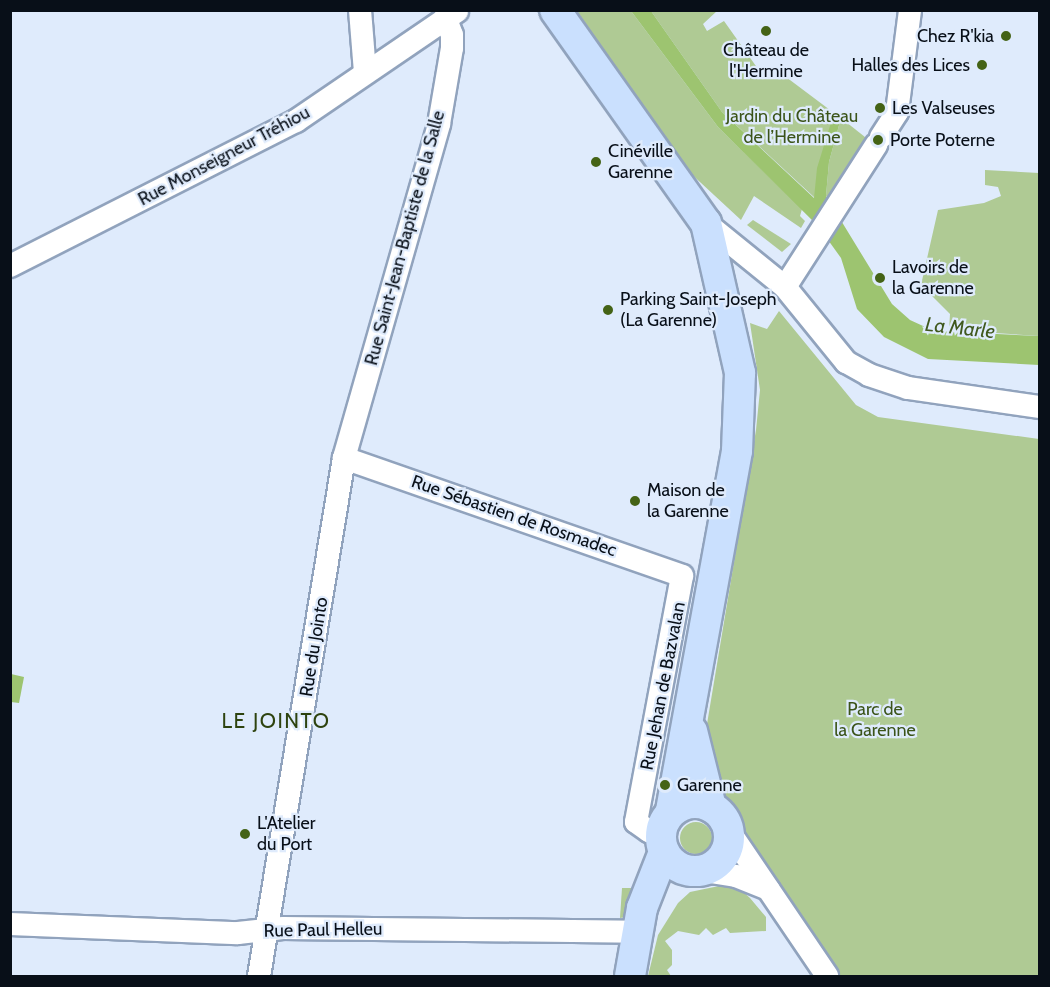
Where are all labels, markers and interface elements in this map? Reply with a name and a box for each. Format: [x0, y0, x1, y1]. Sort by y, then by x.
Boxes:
marker: Château de l'Hermine [759, 24, 773, 38]
place label: Chez R'kia [917, 25, 994, 47]
marker: Chez R'kia [999, 29, 1013, 43]
place label: Château de l'Hermine [723, 40, 809, 82]
place label: Halles des Lices [851, 54, 970, 76]
marker: Halles des Lices [975, 58, 989, 72]
place label: Les Valseuses [892, 97, 995, 119]
marker: Les Valseuses [873, 101, 887, 115]
street label: Rue Monseigneur Tréhiou [135, 102, 313, 210]
park label: Jardin du Château de l’Hermine [726, 106, 858, 148]
street label: Rue Saint-Jean-Baptiste de la Salle [361, 108, 449, 368]
place label: Porte Poterne [890, 129, 995, 151]
marker: Porte Poterne [871, 133, 885, 147]
place label: Cinéville Garenne [608, 141, 673, 184]
marker: Cinéville Garenne [589, 155, 603, 169]
place label: Lavoirs de la Garenne [892, 257, 974, 300]
marker: Lavoirs de la Garenne [873, 271, 887, 285]
place label: Parking Saint-Joseph (La Garenne) [620, 289, 777, 332]
marker: Parking Saint-Joseph (La Garenne) [601, 303, 615, 317]
water label: La Marle [924, 312, 996, 344]
street label: Rue Sébastien de Rosmadec [409, 471, 619, 561]
place label: Maison de la Garenne [647, 480, 729, 522]
marker: Maison de la Garenne [628, 494, 642, 508]
street label: Rue du Jointo [295, 596, 333, 698]
street label: Rue Jehan de Bazvalan [636, 600, 690, 772]
park label: Parc de la Garenne [834, 699, 916, 742]
district label: LE JOINTO [222, 708, 330, 734]
place label: Garenne [677, 774, 742, 796]
marker: Garenne [658, 778, 672, 792]
place label: L'Atelier du Port [257, 813, 315, 856]
marker: L'Atelier du Port [238, 827, 252, 841]
street label: Rue Paul Helleu [264, 918, 382, 942]

